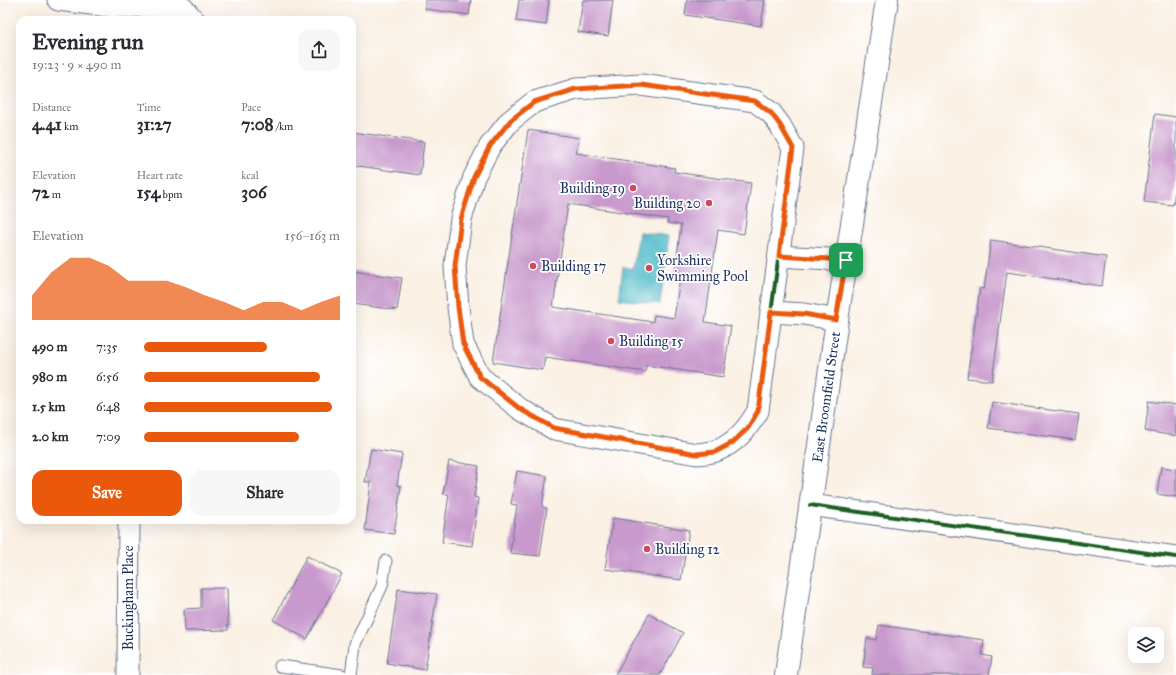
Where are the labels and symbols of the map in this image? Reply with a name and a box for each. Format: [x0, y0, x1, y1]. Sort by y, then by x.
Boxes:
place label: Building 19 [560, 180, 625, 197]
marker: Building 19 [628, 183, 638, 193]
place label: Building 20 [634, 195, 701, 212]
marker: Building 20 [704, 198, 714, 208]
pin [829, 243, 863, 277]
place label: Yorkshire Swimming Pool [657, 252, 748, 285]
place label: Building 17 [541, 258, 606, 275]
marker: Building 17 [528, 261, 538, 271]
marker: Yorkshire Swimming Pool [644, 263, 654, 273]
street label: East Broomfield Street [809, 331, 844, 464]
place label: Building 15 [619, 333, 684, 350]
marker: Building 15 [606, 336, 616, 346]
place label: Building 12 [655, 541, 720, 558]
marker: Building 12 [642, 544, 652, 554]
street label: Buckingham Place [120, 545, 137, 651]

